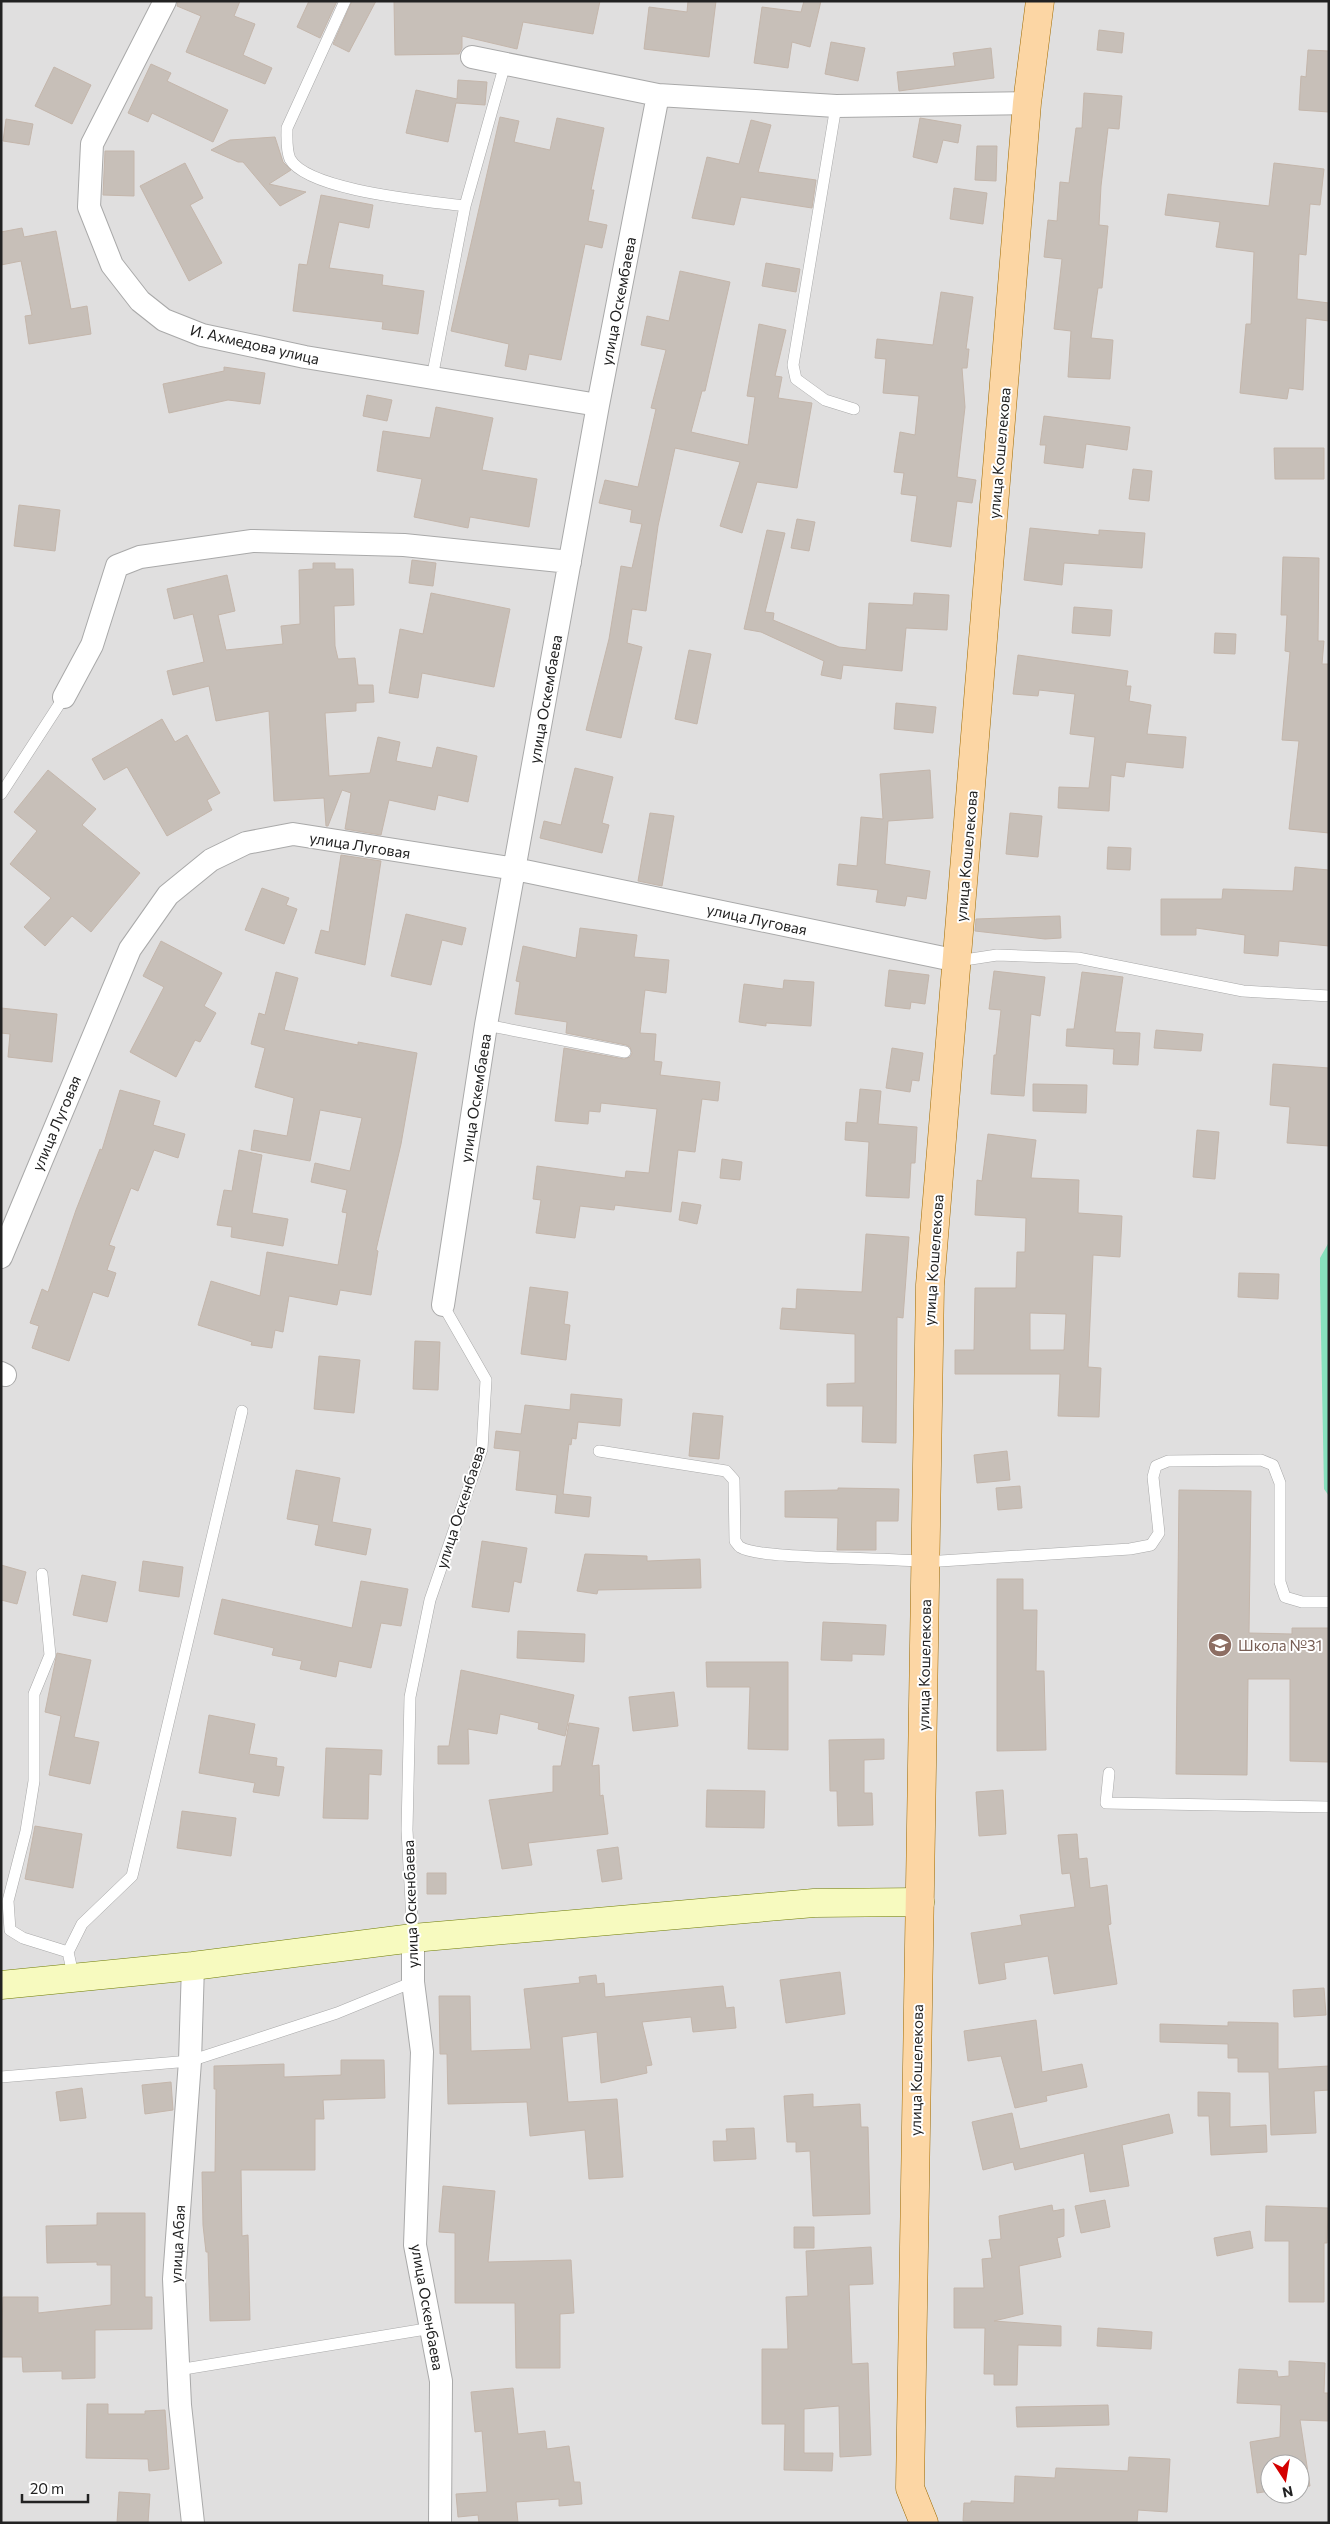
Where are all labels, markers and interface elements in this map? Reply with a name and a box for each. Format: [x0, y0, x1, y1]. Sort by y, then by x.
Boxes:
street label: улица Оскембаева [597, 235, 639, 367]
street label: И. Ахмедова улица [189, 320, 321, 368]
street label: улица Кошелекова [984, 387, 1014, 519]
street label: улица Оскембаева [525, 633, 565, 765]
street label: улица Кошелекова [951, 790, 981, 922]
street label: улица Луговая [308, 828, 412, 862]
street label: улица Луговая [705, 900, 809, 938]
street label: улица Оскембаева [456, 1032, 494, 1164]
street label: улица Луговая [28, 1073, 84, 1173]
street label: улица Кошелекова [919, 1194, 947, 1326]
street label: улица Оскенбаева [432, 1443, 488, 1571]
street label: улица Кошелекова [914, 1599, 934, 1731]
school or university icon: Школа №31 [1207, 1632, 1233, 1658]
place label: Школа №31 [1238, 1636, 1322, 1654]
street label: улица Оскенбаева [399, 1840, 421, 1968]
street label: улица Кошелекова [906, 2004, 926, 2136]
street label: улица Абая [166, 2204, 188, 2284]
street label: улица Оскенбаева [408, 2242, 448, 2372]
north arrow [1260, 2454, 1310, 2504]
scale bar [22, 2472, 89, 2504]
text: 20 m [30, 2479, 64, 2497]
text: N [1281, 2483, 1295, 2502]

